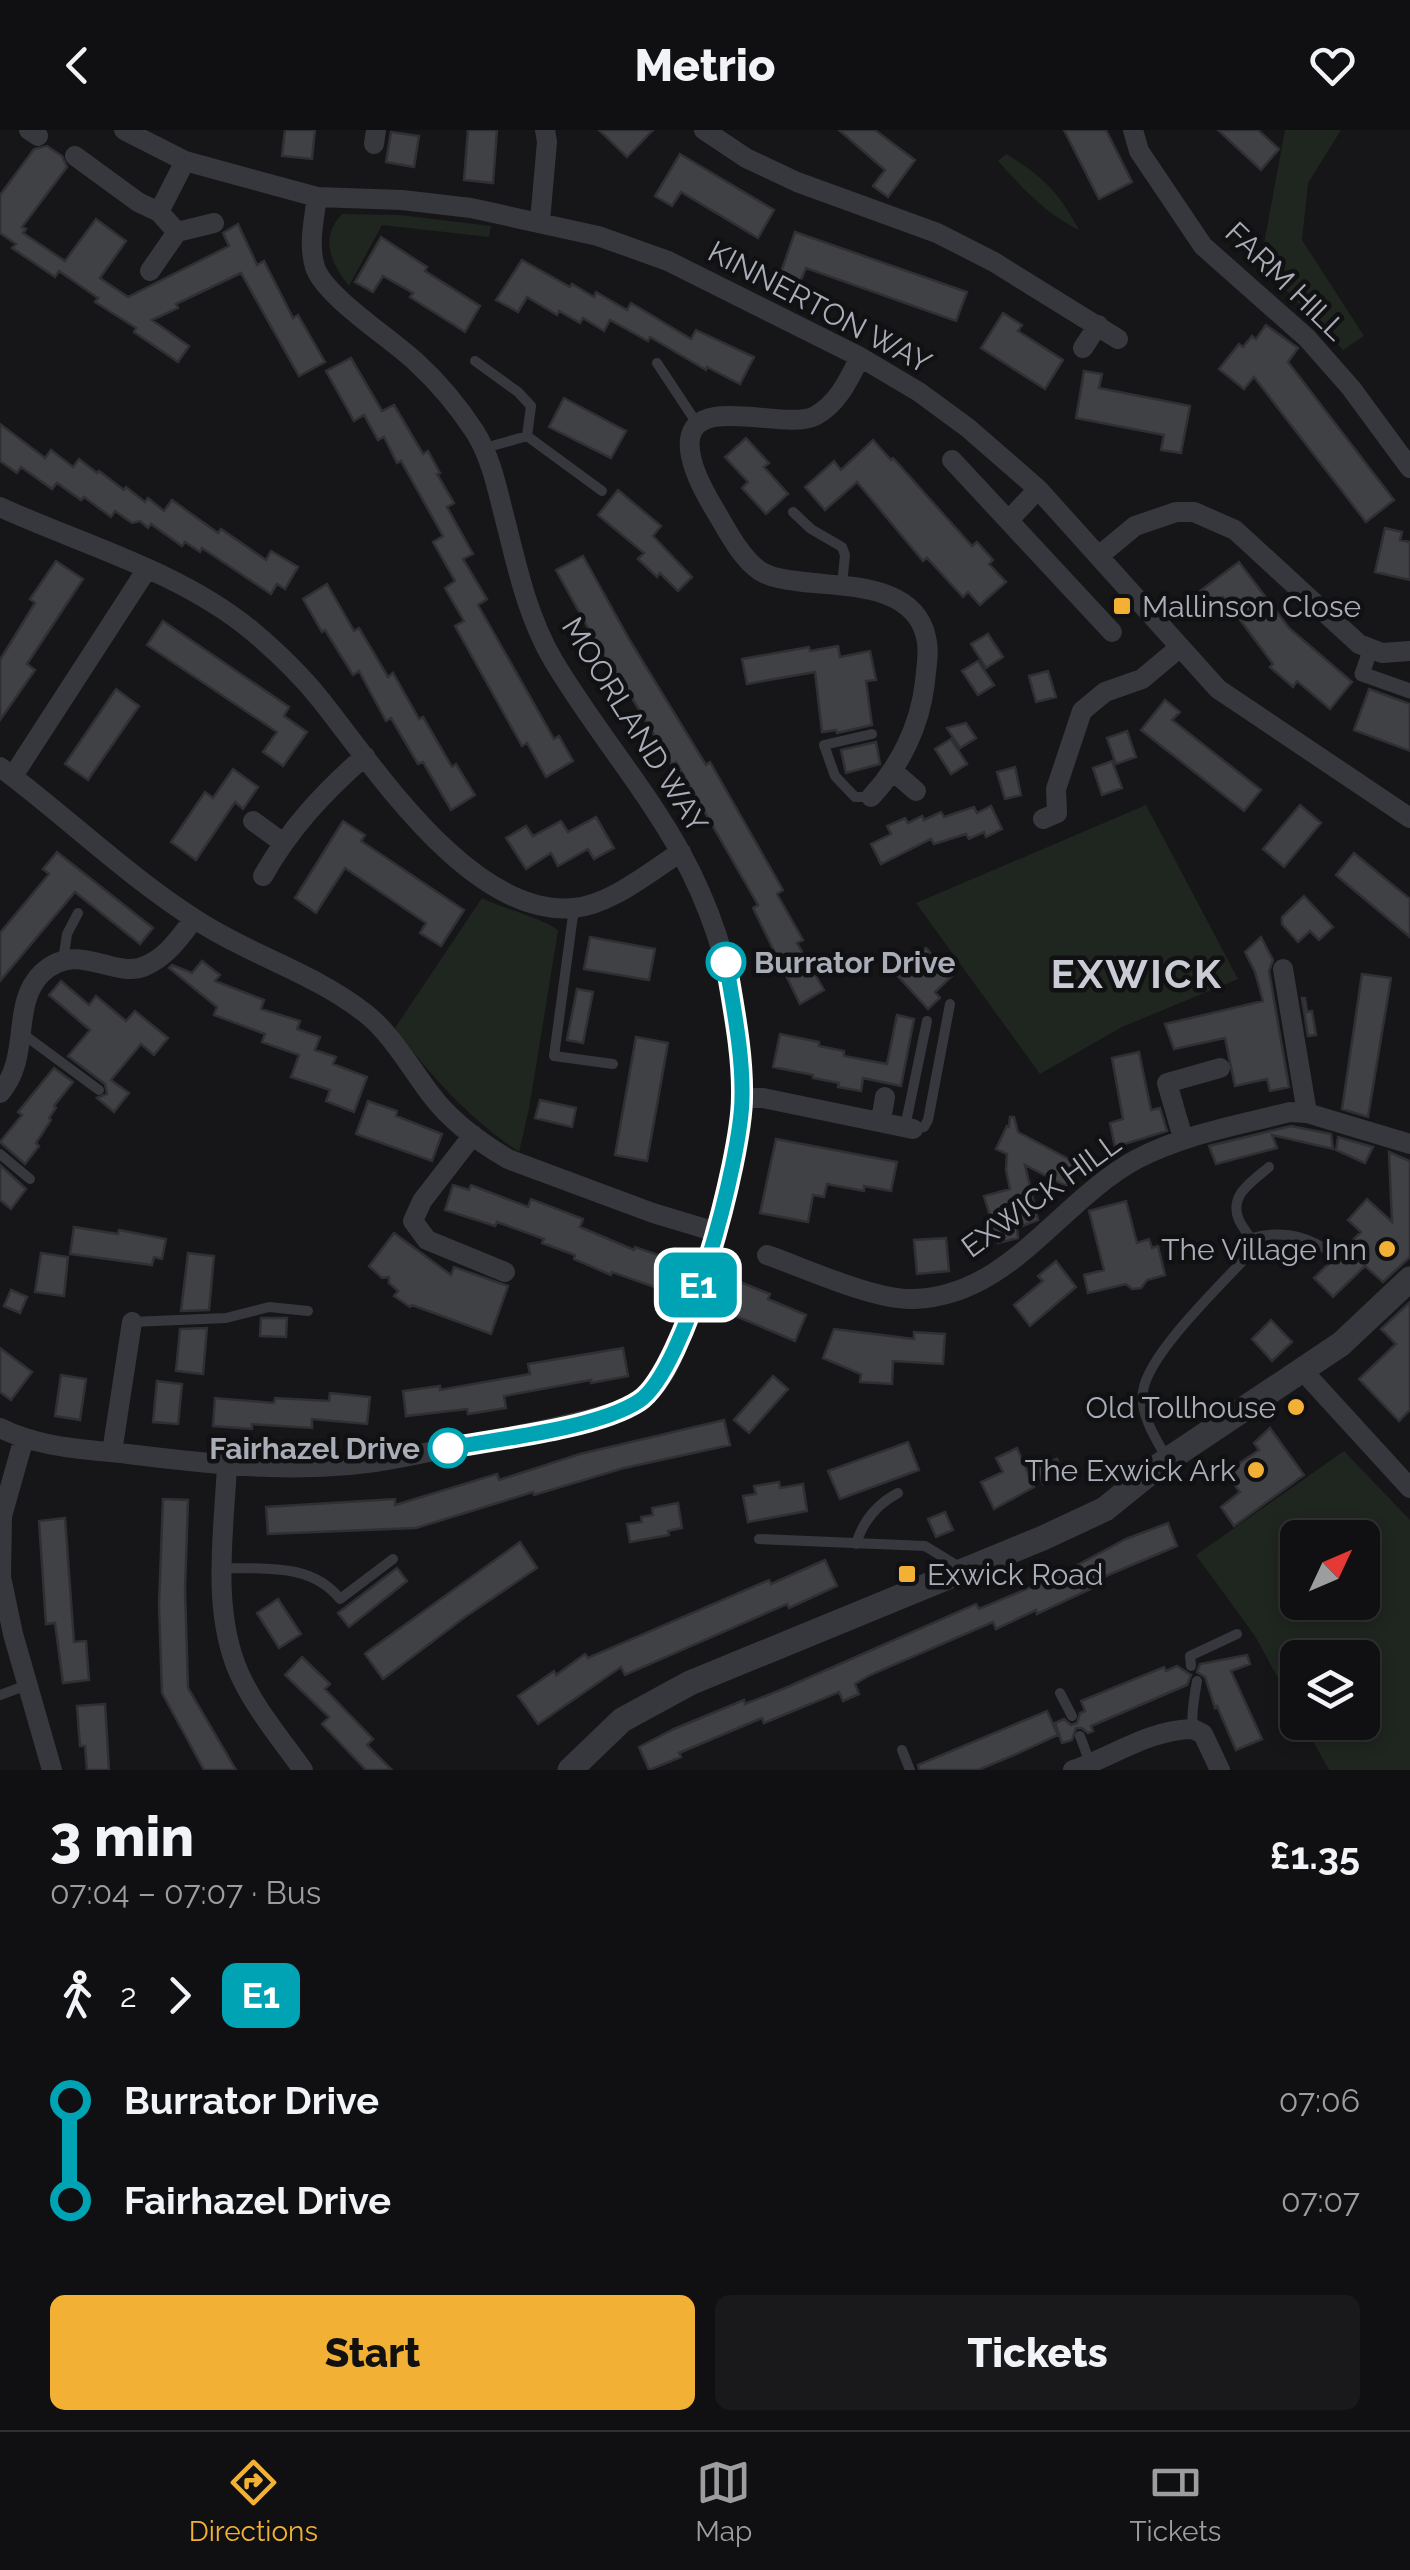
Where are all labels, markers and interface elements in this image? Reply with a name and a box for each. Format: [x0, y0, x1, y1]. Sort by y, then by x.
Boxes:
icon: back [50, 38, 105, 93]
icon: heart [1305, 38, 1360, 93]
text: Metrio [635, 39, 775, 92]
street label: FARM HILL [1218, 215, 1354, 347]
street label: KINNERTON WAY [702, 233, 938, 381]
place label: Mallinson Close [1142, 589, 1361, 624]
marker: Mallinson Close [1111, 595, 1133, 617]
street label: MOORLAND WAY [555, 611, 716, 839]
marker: Burrator Drive [707, 943, 745, 981]
place label: Burrator Drive [754, 945, 955, 980]
district label: EXWICK [1051, 950, 1223, 997]
street label: EXWICK HILL [955, 1125, 1128, 1264]
place label: The Village Inn [1161, 1232, 1367, 1267]
marker: The Village Inn [1376, 1238, 1398, 1260]
line badge: E1 [653, 1252, 743, 1318]
text: E1 [679, 1265, 717, 1306]
place label: Old Tollhouse [1086, 1390, 1276, 1425]
marker: Old Tollhouse [1285, 1396, 1307, 1418]
marker: Fairhazel Drive [429, 1429, 467, 1467]
place label: Fairhazel Drive [209, 1431, 420, 1466]
place label: The Exwick Ark [1025, 1453, 1236, 1488]
marker: The Exwick Ark [1245, 1459, 1267, 1481]
north arrow [1280, 1520, 1380, 1620]
map controls [1280, 1520, 1380, 1740]
place label: Exwick Road [927, 1557, 1103, 1592]
marker: Exwick Road [896, 1563, 918, 1585]
button: layers [1280, 1640, 1380, 1740]
text: 3 min [50, 1804, 194, 1869]
text: £1.35 [1270, 1833, 1360, 1878]
text: 07:04 – 07:07 · Bus [50, 1874, 321, 1911]
icon: walk [50, 1968, 105, 2023]
icon: forward [152, 1968, 207, 2023]
text: E1 [242, 1975, 280, 2016]
text: 2 [120, 1977, 137, 2014]
text: Burrator Drive [124, 2078, 379, 2123]
text: 07:06 [1279, 2082, 1360, 2119]
text: Fairhazel Drive [124, 2178, 391, 2223]
text: 07:07 [1281, 2182, 1360, 2219]
button: Start [50, 2295, 695, 2410]
button: Tickets [715, 2295, 1360, 2410]
tab: Directions [189, 2455, 318, 2548]
tab: Map [695, 2455, 752, 2548]
tab: Tickets [1129, 2455, 1221, 2548]

